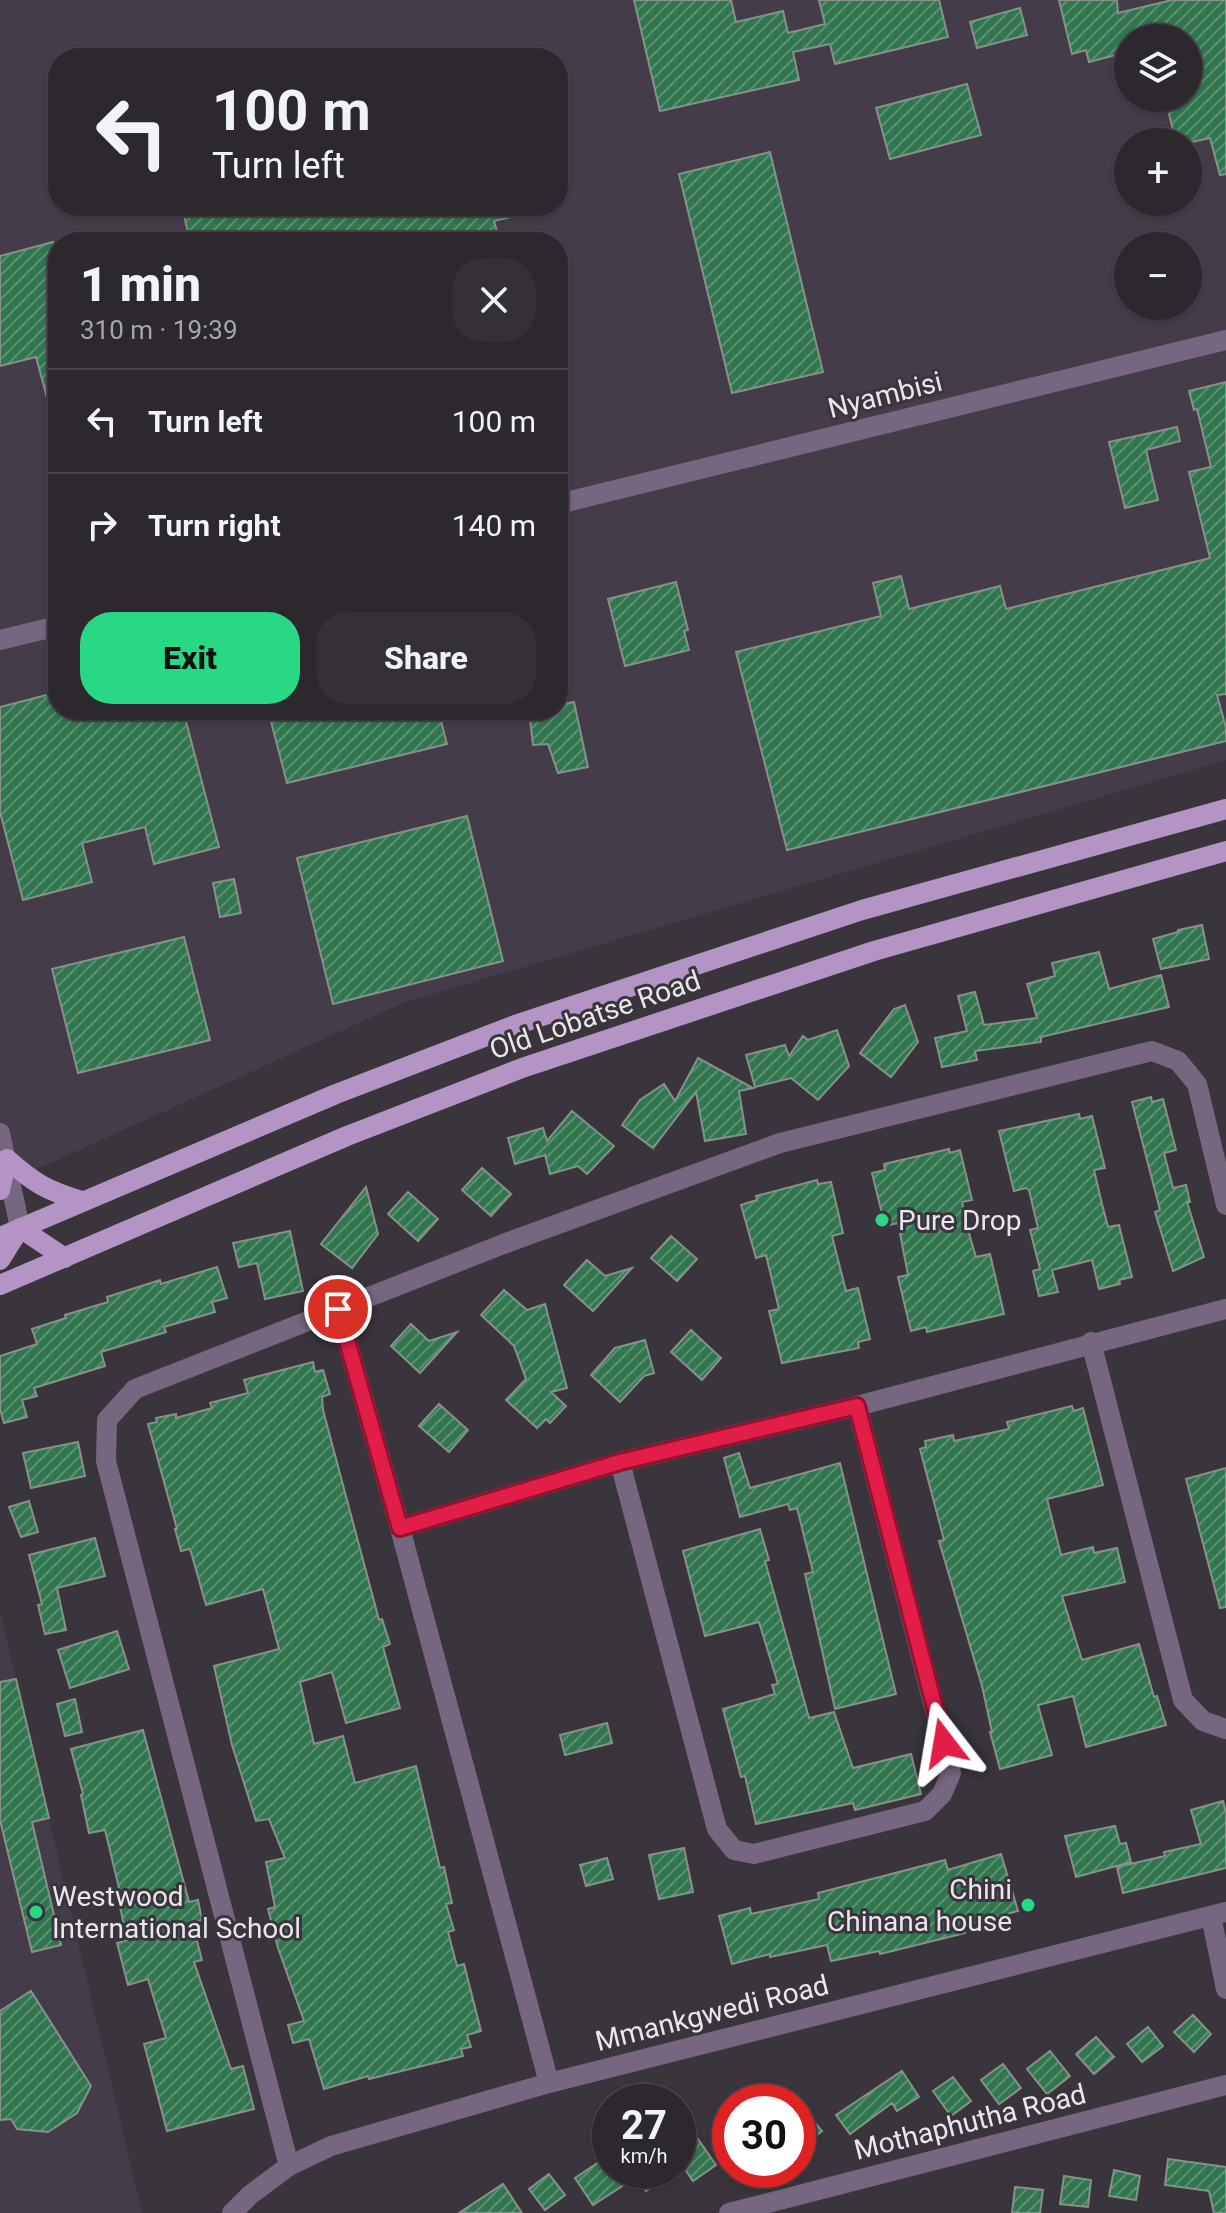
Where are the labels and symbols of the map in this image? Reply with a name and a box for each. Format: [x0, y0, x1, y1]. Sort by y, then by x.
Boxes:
street label: Nyambisi [824, 365, 946, 425]
street label: Old Lobatse Road [485, 964, 705, 1066]
place label: Pure Drop [898, 1204, 1021, 1237]
marker: Pure Drop [873, 1211, 891, 1229]
pin [304, 1275, 372, 1343]
position arrow [902, 1701, 986, 1785]
place label: Chini Chinana house [827, 1873, 1012, 1938]
place label: Westwood International School [52, 1880, 301, 1945]
marker: Chini Chinana house [1019, 1896, 1037, 1914]
marker: Westwood International School [27, 1903, 45, 1921]
street label: Mmankgwedi Road [592, 1968, 832, 2058]
street label: Mothaphutha Road [851, 2077, 1089, 2167]
speed limit sign: 30 [712, 2084, 816, 2188]

